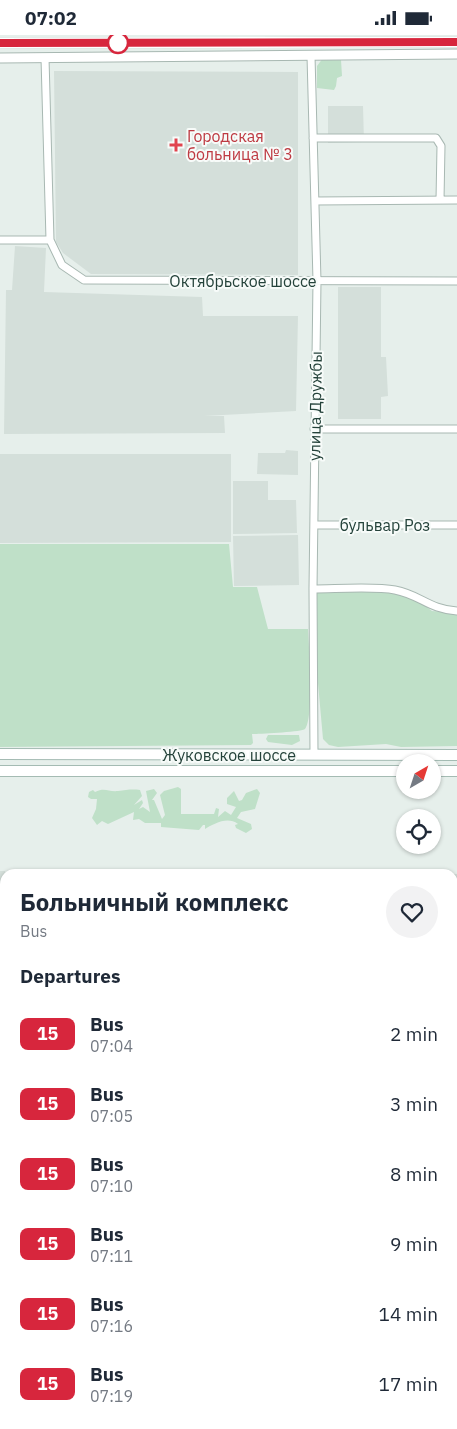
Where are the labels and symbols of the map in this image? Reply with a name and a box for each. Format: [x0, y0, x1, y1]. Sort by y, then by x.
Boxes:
unlabelled marker [107, 32, 129, 54]
place label: Городская больница № 3 [187, 126, 293, 164]
marker: Городская больница № 3 [169, 138, 183, 152]
street label: Октябрьское шоссе [169, 271, 317, 291]
street label: улица Дружбы [304, 351, 326, 461]
street label: бульвар Роз [340, 515, 430, 535]
street label: Жуковское шоссе [162, 745, 296, 765]
north arrow [396, 754, 441, 799]

